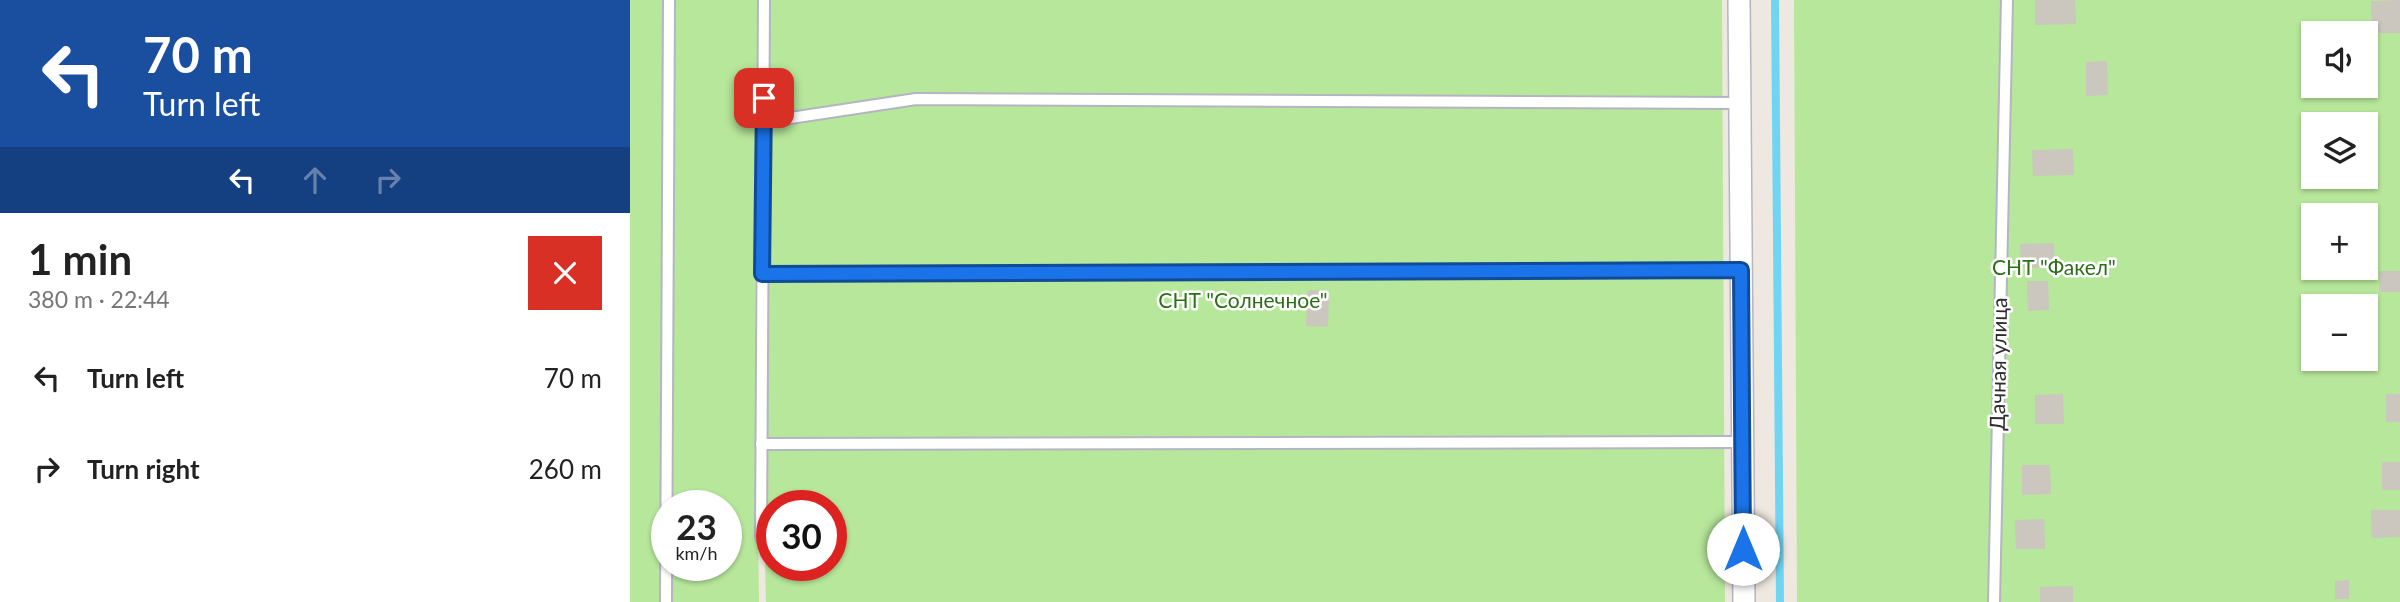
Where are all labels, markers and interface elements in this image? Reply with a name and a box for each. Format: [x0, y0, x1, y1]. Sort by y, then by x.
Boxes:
map controls [2301, 21, 2378, 371]
button: sound [2301, 21, 2378, 98]
text: 70 m [143, 25, 253, 83]
icon: left [28, 28, 119, 119]
pin [734, 68, 794, 128]
icon: arrive [745, 79, 783, 117]
text: Turn left [143, 84, 260, 123]
button: layers [2301, 112, 2378, 189]
icon: left [223, 161, 261, 199]
icon: ahead [296, 161, 334, 199]
icon: right [369, 161, 407, 199]
button: + [2301, 203, 2378, 280]
text: 1 min [28, 234, 132, 284]
button: close [528, 236, 602, 310]
park label: СНТ "Факел" [1992, 254, 2116, 279]
text: 380 m · 22:44 [28, 285, 170, 313]
park label: СНТ "Солнечное" [1158, 287, 1328, 312]
button: − [2301, 294, 2378, 371]
street label: Дачная улица [1984, 297, 2011, 431]
icon: left [28, 359, 66, 397]
text: Turn left [87, 362, 184, 394]
text: 70 m [544, 362, 602, 394]
icon: right [28, 450, 66, 488]
text: Turn right [87, 453, 200, 485]
text: 260 m [529, 453, 602, 485]
speed limit sign: 30 [756, 490, 847, 581]
text: 23 [676, 505, 717, 547]
position arrow [1706, 512, 1780, 586]
text: km/h [675, 542, 718, 564]

